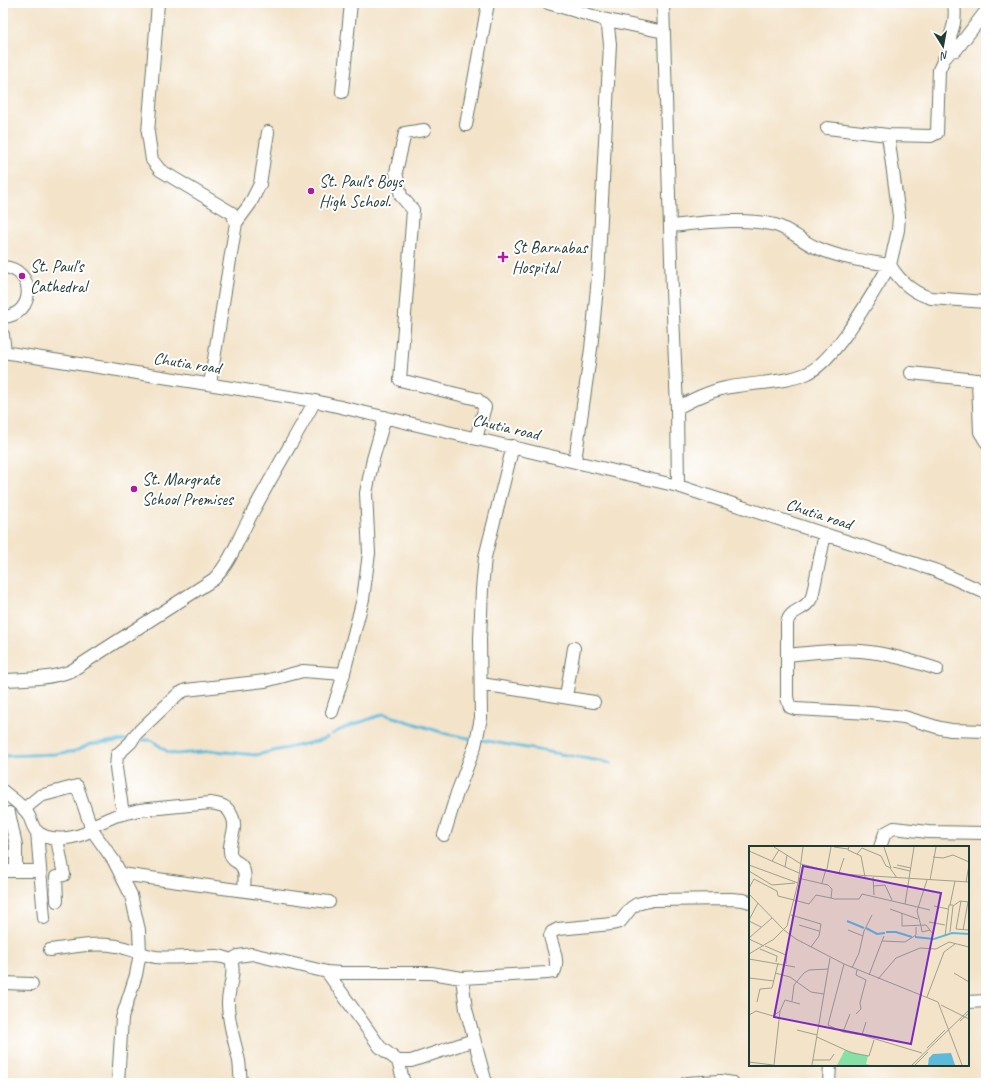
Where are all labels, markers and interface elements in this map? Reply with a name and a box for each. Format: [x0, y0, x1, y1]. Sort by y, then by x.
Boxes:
north arrow [923, 26, 963, 66]
text: N [938, 48, 950, 64]
place label: St. Paul's Boys High School. [319, 171, 405, 212]
marker: St. Paul's Boys High School. [306, 186, 316, 196]
place label: St Barnabas Hospital [512, 237, 588, 278]
marker: St Barnabas Hospital [497, 251, 509, 263]
place label: St. Paul's Cathedral [30, 256, 90, 297]
marker: St. Paul's Cathedral [17, 271, 27, 281]
street label: Chutia road [152, 347, 224, 379]
street label: Chutia road [471, 409, 544, 445]
place label: St. Margrate School Premises [142, 469, 235, 510]
marker: St. Margrate School Premises [129, 484, 139, 494]
street label: Chutia road [784, 494, 857, 535]
inset map [749, 846, 969, 1066]

